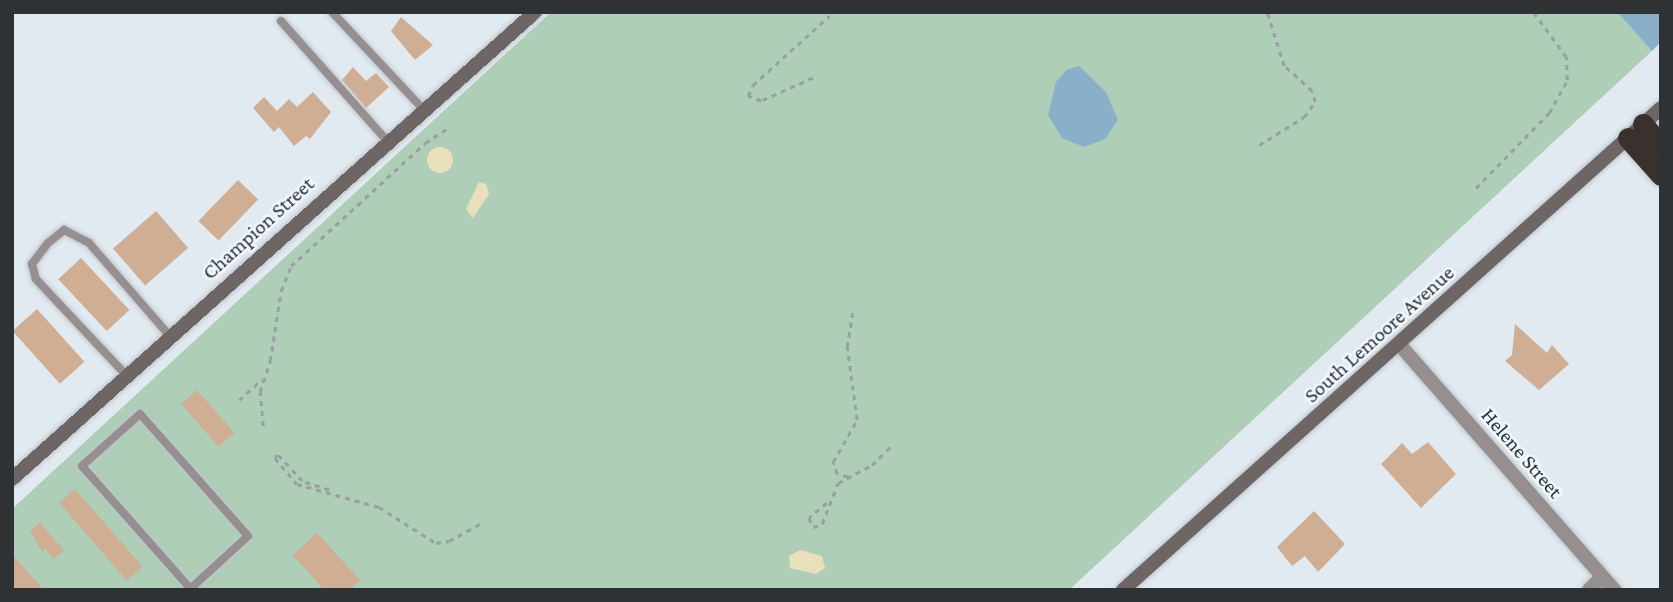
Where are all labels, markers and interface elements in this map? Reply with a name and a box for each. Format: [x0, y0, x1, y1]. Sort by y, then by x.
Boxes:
street label: Champion Street [197, 171, 319, 285]
street label: South Lemoore Avenue [1299, 260, 1459, 408]
street label: Helene Street [1476, 403, 1568, 503]

